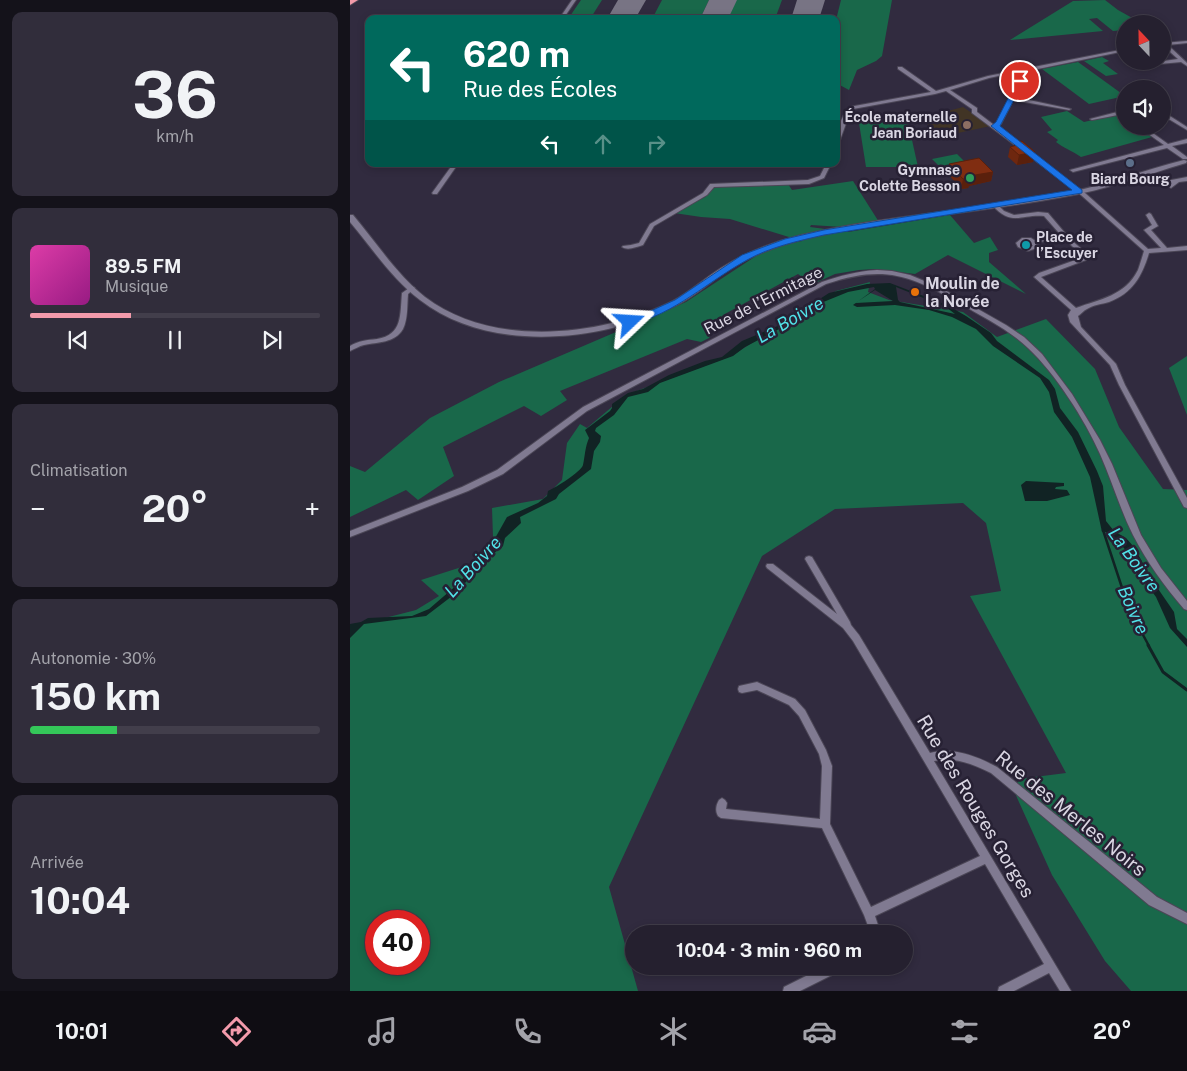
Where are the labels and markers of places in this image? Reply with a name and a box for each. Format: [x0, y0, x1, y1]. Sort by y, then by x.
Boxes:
pin [999, 60, 1041, 102]
place label: École maternelle Jean Boriaud [844, 108, 957, 141]
marker: École maternelle Jean Boriaud [961, 119, 973, 131]
marker: Biard Bourg [1124, 157, 1136, 169]
place label: Gymnase Colette Besson [859, 162, 960, 194]
place label: Biard Bourg [1090, 171, 1170, 187]
marker: Gymnase Colette Besson [964, 172, 976, 184]
place label: Place de l’Escuyer [1036, 229, 1098, 261]
marker: Place de l’Escuyer [1020, 239, 1032, 251]
place label: Moulin de la Norée [925, 274, 1000, 311]
marker: Moulin de la Norée [909, 286, 921, 298]

